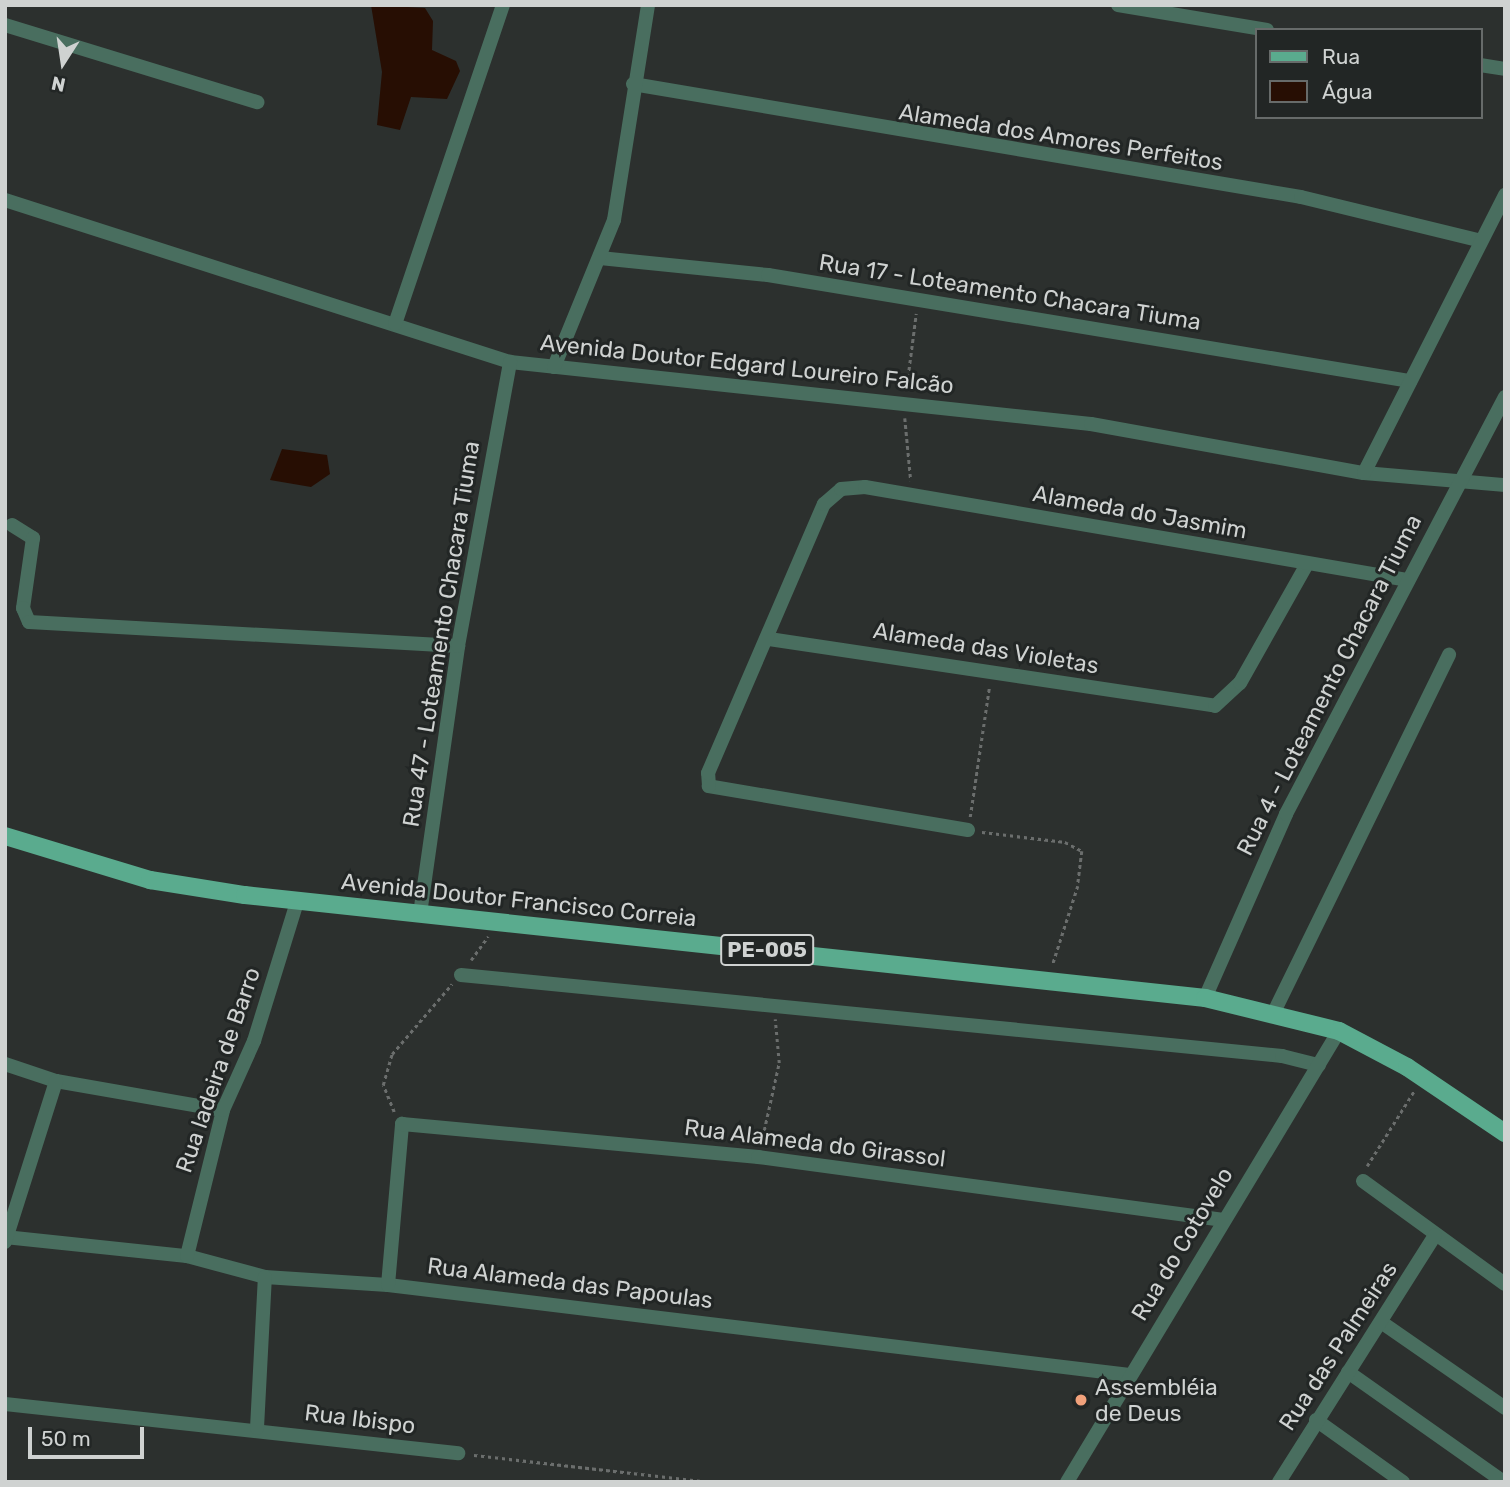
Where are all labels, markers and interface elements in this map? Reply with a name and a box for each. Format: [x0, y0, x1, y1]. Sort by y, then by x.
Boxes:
north arrow [28, 28, 98, 98]
legend [1254, 28, 1482, 119]
text: Rua [1322, 44, 1360, 69]
text: N [49, 71, 68, 97]
text: Água [1322, 79, 1373, 104]
street label: Alameda dos Amores Perfeitos [897, 98, 1225, 176]
street label: Rua 17 - Loteamento Chacara Tiuma [817, 248, 1203, 336]
street label: Avenida Doutor Edgard Loureiro Falcão [539, 329, 955, 399]
street label: Rua 47 - Loteamento Chacara Tiuma [397, 439, 485, 829]
street label: Alameda do Jasmim [1031, 480, 1249, 544]
street label: Rua 4 - Loteamento Chacara Tiuma [1231, 510, 1427, 860]
street label: Alameda das Violetas [871, 617, 1101, 679]
street label: Avenida Doutor Francisco Correia [340, 868, 698, 932]
road number: PE-005 [720, 932, 814, 968]
street label: Rua ladeira de Barro [170, 964, 266, 1176]
street label: Rua Alameda do Girassol [683, 1113, 947, 1173]
street label: Rua do Cotovelo [1125, 1162, 1239, 1326]
street label: Rua Alameda das Papoulas [425, 1252, 715, 1314]
street label: Rua das Palmeiras [1273, 1256, 1403, 1436]
place label: Assembléia de Deus [1095, 1373, 1218, 1427]
marker: Assembléia de Deus [1073, 1392, 1089, 1408]
street label: Rua Ibispo [303, 1399, 417, 1439]
scale bar [32, 1414, 147, 1458]
text: 50 m [41, 1426, 91, 1451]

